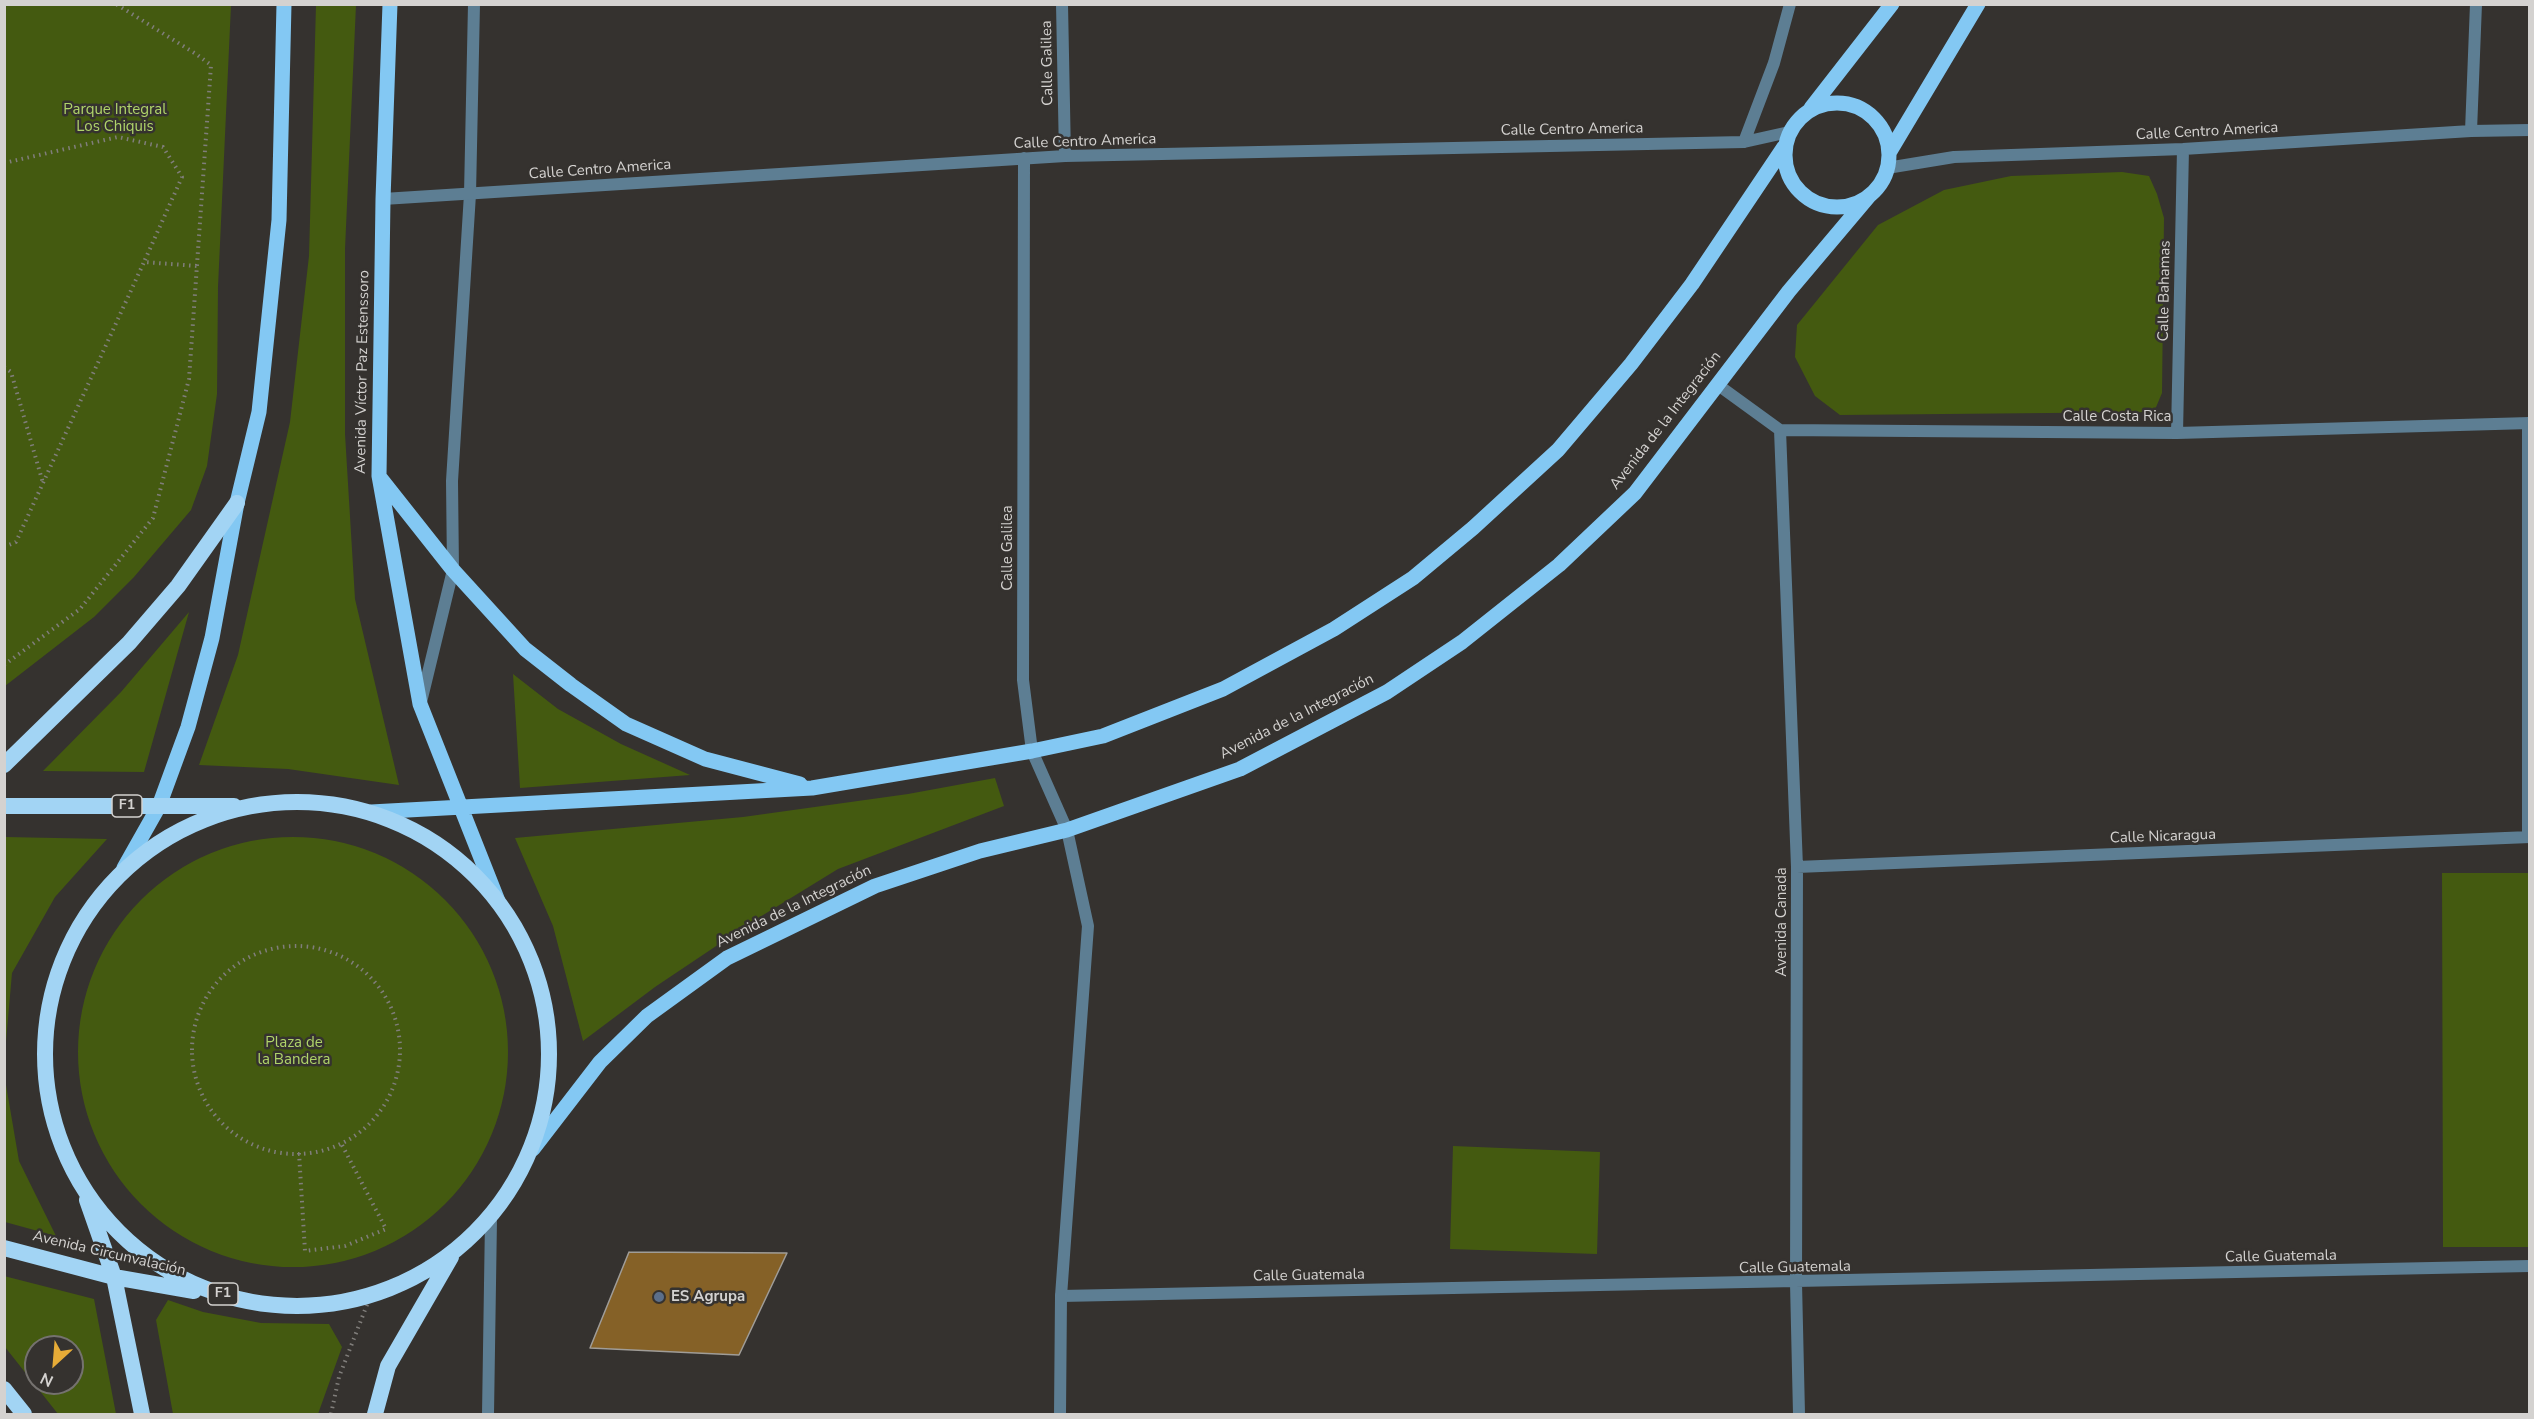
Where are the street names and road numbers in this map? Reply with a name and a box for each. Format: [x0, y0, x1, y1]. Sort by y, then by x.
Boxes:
street label: Calle Galilea [1038, 20, 1058, 106]
street label: Calle Centro America [2135, 119, 2279, 145]
street label: Calle Centro America [1501, 120, 1643, 140]
street label: Calle Centro America [1013, 131, 1157, 153]
street label: Calle Centro America [528, 156, 672, 184]
street label: Calle Bahamas [2155, 240, 2175, 342]
street label: Avenida Víctor Paz Estenssoro [352, 270, 374, 474]
street label: Avenida de la Integración [1606, 348, 1726, 494]
street label: Calle Costa Rica [2063, 408, 2171, 426]
street label: Calle Galilea [999, 505, 1017, 591]
street label: Avenida de la Integración [1217, 670, 1377, 764]
road number: F1 [112, 795, 142, 817]
street label: Calle Nicaragua [2110, 826, 2216, 848]
street label: Avenida de la Integración [714, 862, 874, 952]
street label: Avenida Canada [1773, 867, 1791, 977]
street label: Avenida Circunvalación [31, 1228, 187, 1280]
street label: Calle Guatemala [2225, 1247, 2337, 1267]
street label: Calle Guatemala [1739, 1258, 1851, 1278]
street label: Calle Guatemala [1253, 1266, 1365, 1286]
road number: F1 [208, 1283, 238, 1305]

